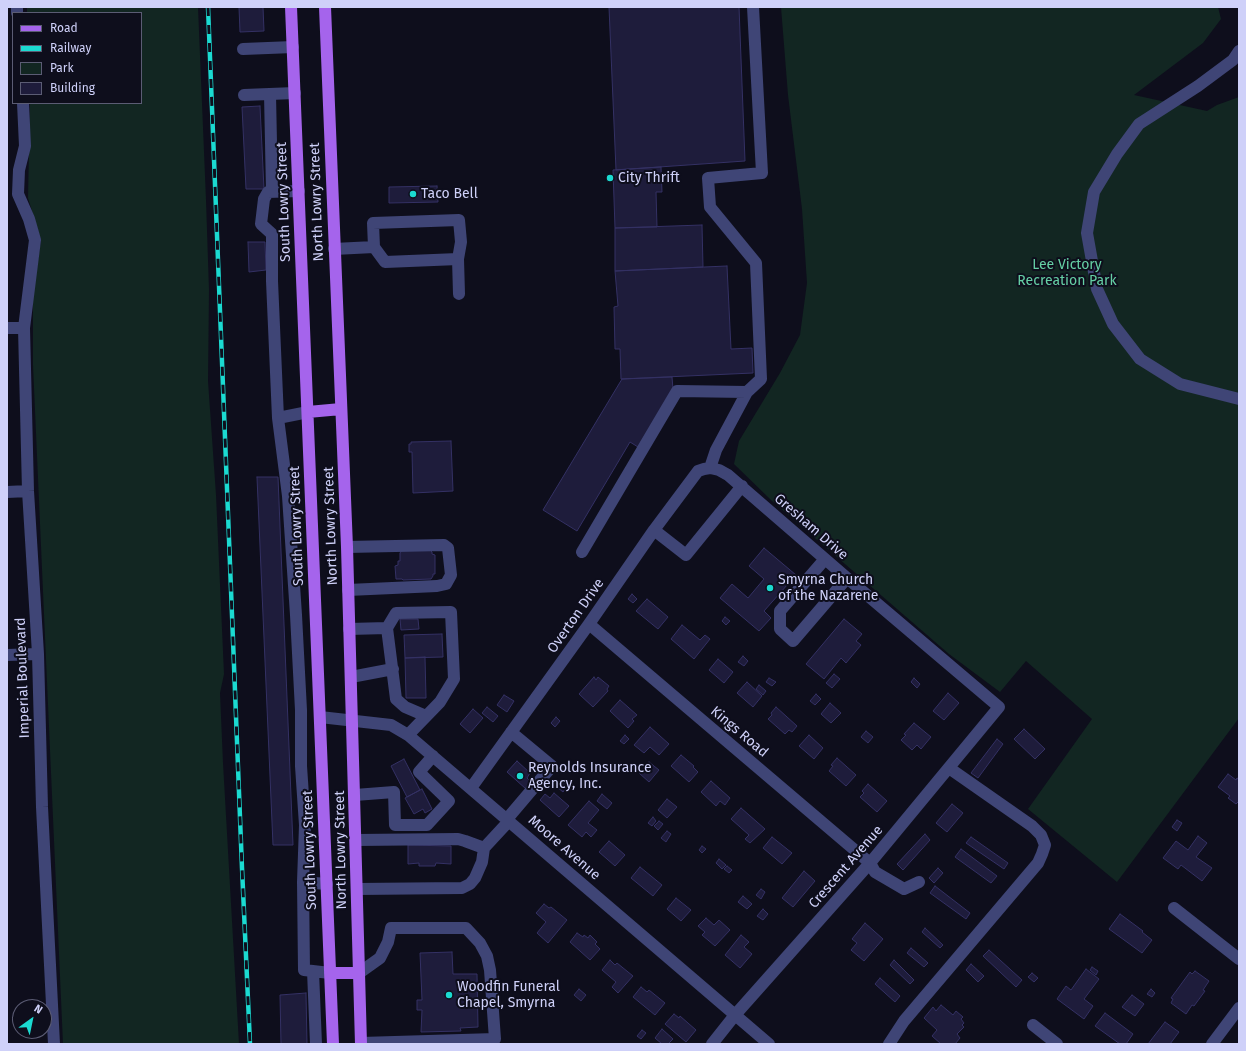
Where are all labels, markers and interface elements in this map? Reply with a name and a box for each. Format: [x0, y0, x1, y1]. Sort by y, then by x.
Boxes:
legend [12, 12, 142, 104]
text: Road [50, 21, 78, 35]
text: Railway [50, 41, 91, 55]
text: Park [50, 61, 74, 75]
text: Building [50, 81, 95, 95]
street label: South Lowry Street [274, 142, 294, 262]
street label: North Lowry Street [307, 142, 327, 262]
place label: City Thrift [618, 170, 680, 186]
marker: City Thrift [605, 173, 615, 183]
place label: Taco Bell [421, 186, 478, 202]
marker: Taco Bell [408, 189, 418, 199]
park label: Lee Victory Recreation Park [1017, 257, 1117, 290]
street label: South Lowry Street [287, 466, 307, 586]
street label: North Lowry Street [321, 466, 341, 586]
street label: Gresham Drive [771, 490, 851, 564]
place label: Smyrna Church of the Nazarene [778, 572, 878, 604]
street label: Overton Drive [544, 575, 608, 657]
marker: Smyrna Church of the Nazarene [765, 583, 775, 593]
street label: Imperial Boulevard [12, 617, 34, 739]
street label: Kings Road [707, 703, 771, 761]
place label: Reynolds Insurance Agency, Inc. [528, 760, 652, 792]
marker: Reynolds Insurance Agency, Inc. [515, 771, 525, 781]
street label: South Lowry Street [300, 790, 320, 910]
street label: North Lowry Street [332, 790, 350, 910]
street label: Moore Avenue [525, 812, 603, 884]
street label: Crescent Avenue [805, 822, 887, 912]
place label: Woodfin Funeral Chapel, Smyrna [457, 979, 560, 1012]
marker: Woodfin Funeral Chapel, Smyrna [444, 990, 454, 1000]
north arrow [12, 999, 52, 1039]
text: N [32, 1002, 45, 1017]

